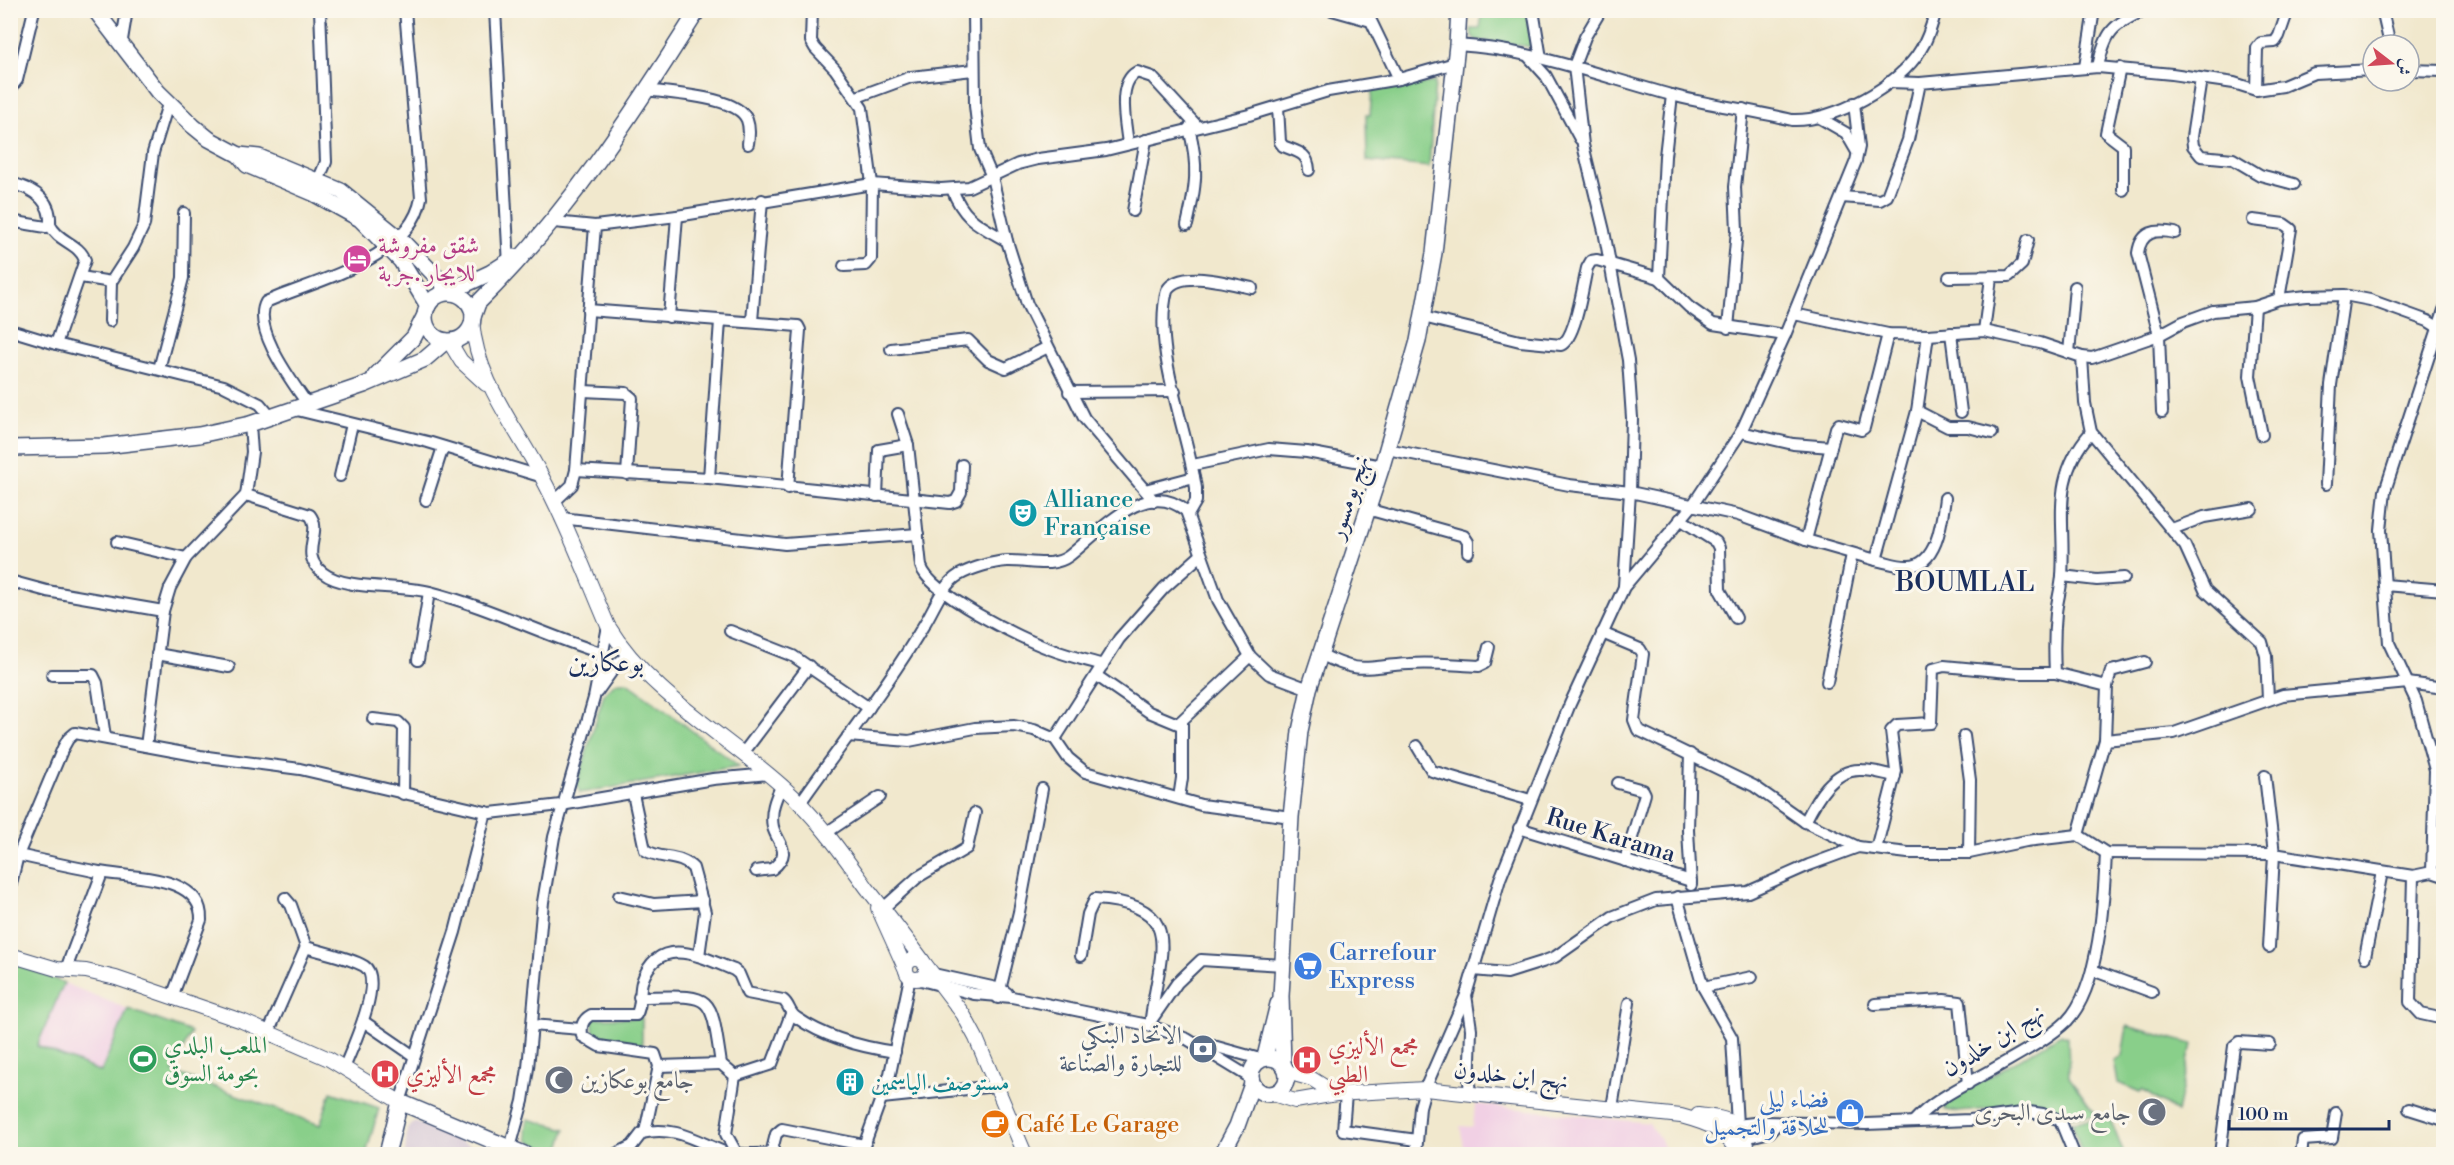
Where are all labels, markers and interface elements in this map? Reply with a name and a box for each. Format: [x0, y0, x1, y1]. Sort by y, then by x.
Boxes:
north arrow [2361, 33, 2421, 93]
text: ش [2393, 57, 2416, 78]
place label: شقق مفروشة للايجار .جربة [378, 231, 479, 289]
hotel icon: شقق مفروشة للايجار .جربة [341, 243, 373, 275]
street label: نهج بومسور [1321, 451, 1381, 547]
place label: Alliance Française [1043, 485, 1151, 543]
theatre icon: Alliance Française [1007, 497, 1039, 529]
district label: BOUMLAL [1895, 566, 2034, 600]
district label: بوعكازين [568, 646, 644, 680]
street label: Rue Karama [1542, 802, 1680, 870]
place label: Carrefour Express [1329, 938, 1437, 996]
supermarket icon: Carrefour Express [1292, 950, 1324, 982]
street label: نهج ابن خلدون [1937, 998, 2053, 1088]
place label: الاتحاد البنكي للتجارة والصناعة [1059, 1021, 1182, 1079]
place label: مجمع الأليزي الطبي [1328, 1030, 1419, 1096]
place label: الملعب البلدي بحومة السوق [164, 1031, 267, 1089]
bank icon: الاتحاد البنكي للتجارة والصناعة [1187, 1033, 1219, 1065]
sports icon: الملعب البلدي بحومة السوق [127, 1043, 159, 1075]
hospital icon: مجمع الأليزي الطبي [1291, 1044, 1323, 1076]
street label: نهج ابن خلدون [1452, 1055, 1570, 1102]
hospital icon: مجمع الأليزي [369, 1058, 401, 1090]
place label: مجمع الأليزي [406, 1058, 497, 1096]
mosque icon: جامع بوعكازين [543, 1064, 575, 1096]
place label: جامع بوعكازين [580, 1066, 694, 1102]
building icon: مستوصف الياسمين [834, 1066, 866, 1098]
place label: مستوصف الياسمين [871, 1068, 1010, 1098]
place label: فضاء ليلى للحلاقة والتجميل [1704, 1085, 1829, 1144]
scale bar [2229, 1093, 2390, 1131]
mosque icon: جامع سىدى البحرى [2136, 1096, 2168, 1128]
shop icon: فضاء ليلى للحلاقة والتجميل [1834, 1097, 1866, 1129]
place label: جامع سىدى البحرى [1974, 1098, 2131, 1134]
text: 100 m [2238, 1103, 2289, 1126]
cafe icon: Café Le Garage [979, 1108, 1011, 1140]
place label: Café Le Garage [1016, 1110, 1179, 1140]

